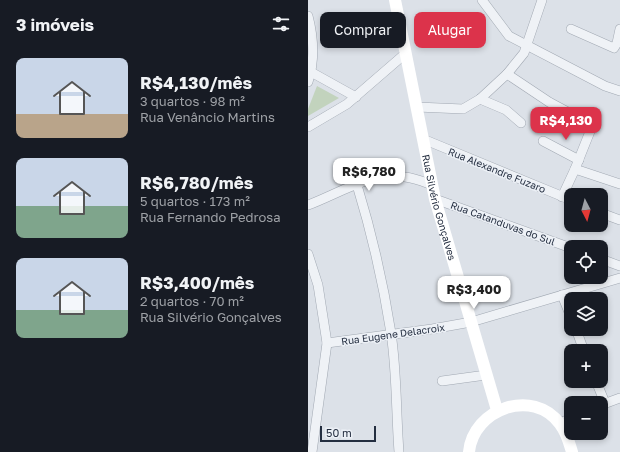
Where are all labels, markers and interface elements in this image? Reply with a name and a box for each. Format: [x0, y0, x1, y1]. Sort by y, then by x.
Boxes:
chip: Comprar [320, 12, 406, 48]
chip: Alugar [414, 12, 486, 48]
icon: filters [270, 13, 292, 35]
text: 3 imóveis [16, 14, 94, 35]
text: R$4,130/mês [140, 72, 252, 93]
icon: home [48, 74, 96, 122]
text: 3 quartos · 98 m² [140, 93, 245, 109]
pin: R$4,130 [529, 107, 603, 141]
text: Rua Venâncio Martins [140, 109, 275, 125]
text: R$4,130 [539, 112, 593, 128]
street label: Rua Alexandre Fuzaro [447, 145, 547, 195]
street label: Rua Silvério Gonçalves [420, 153, 459, 262]
pin: R$6,780 [332, 158, 406, 192]
text: R$6,780 [342, 163, 396, 179]
text: R$6,780/mês [140, 172, 253, 193]
icon: home [48, 174, 96, 222]
north arrow [564, 188, 608, 232]
map controls [564, 188, 608, 440]
text: 5 quartos · 173 m² [140, 193, 250, 209]
street label: Rua Catanduvas do Sul [449, 199, 557, 247]
text: Rua Fernando Pedrosa [140, 209, 281, 225]
button: locate [564, 240, 608, 284]
text: R$3,400/mês [140, 272, 254, 293]
icon: home [48, 274, 96, 322]
pin: R$3,400 [437, 276, 511, 310]
text: R$3,400 [447, 281, 501, 297]
button: layers [564, 292, 608, 336]
text: 2 quartos · 70 m² [140, 293, 244, 309]
text: Rua Silvério Gonçalves [140, 309, 282, 325]
street label: Rua Eugene Delacroix [340, 321, 446, 347]
button: + [564, 344, 608, 388]
button: − [564, 396, 608, 440]
scale bar [320, 424, 376, 443]
text: 50 m [326, 426, 352, 439]

